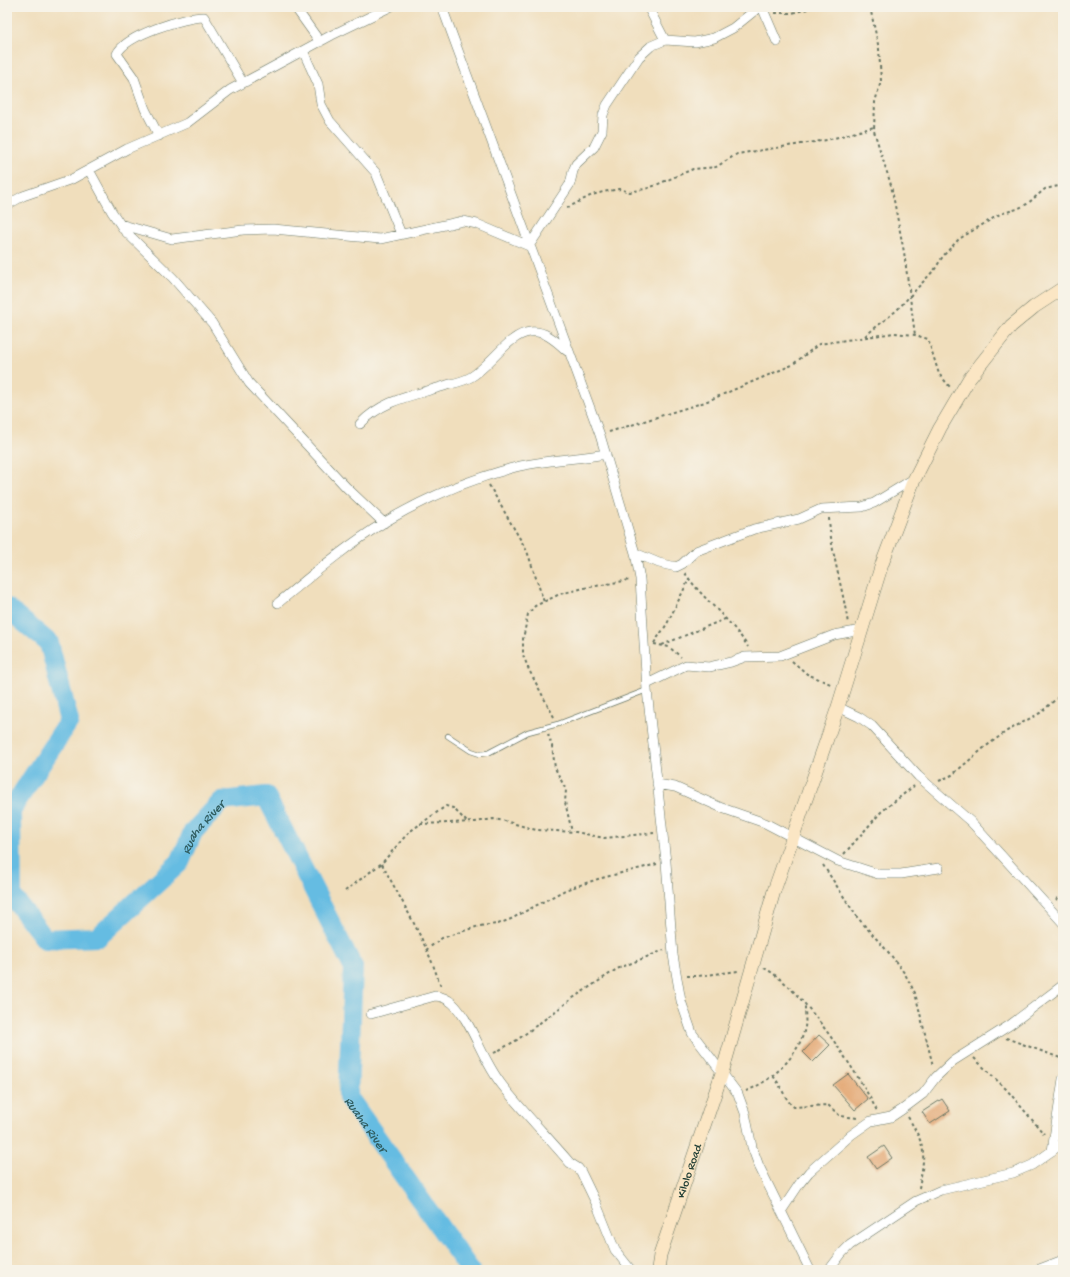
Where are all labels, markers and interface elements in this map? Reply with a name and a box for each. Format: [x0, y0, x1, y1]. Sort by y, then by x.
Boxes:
water label: Ruaha River [179, 796, 230, 857]
water label: Ruaha River [340, 1095, 391, 1158]
street label: Kilolo Road [675, 1142, 707, 1200]

